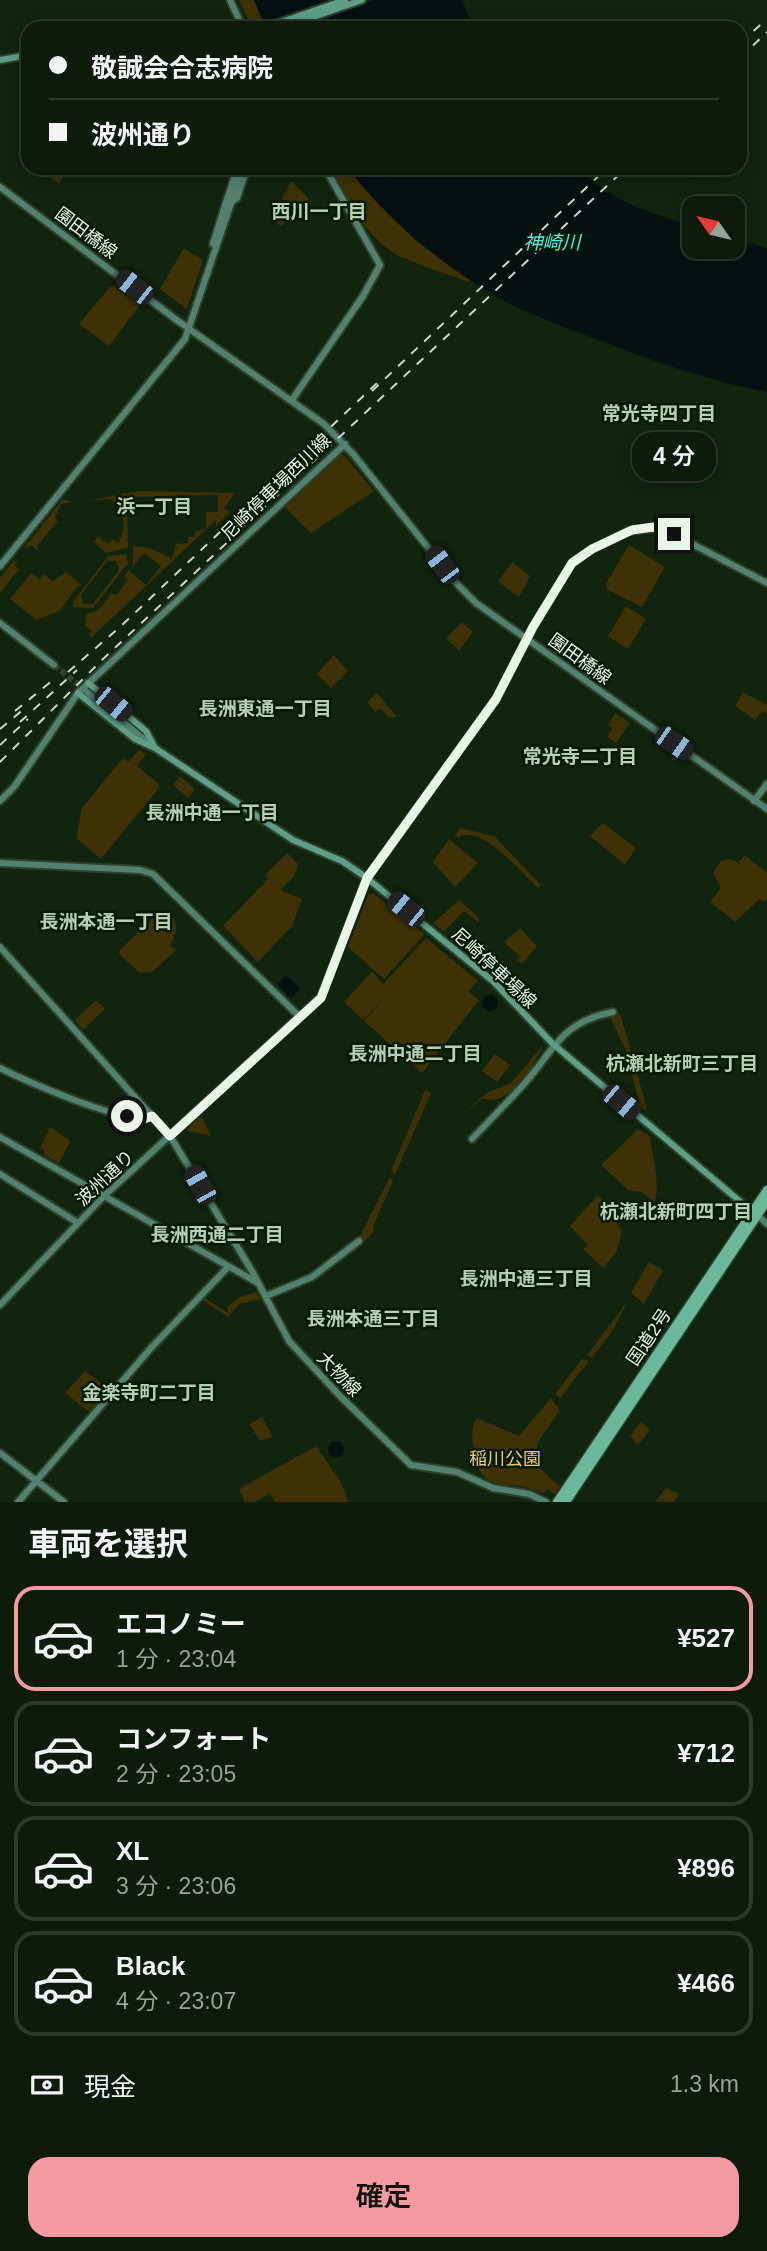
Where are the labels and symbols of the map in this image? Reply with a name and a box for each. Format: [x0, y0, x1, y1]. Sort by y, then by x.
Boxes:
north arrow [682, 196, 746, 259]
district label: 西川一丁目 [271, 201, 367, 222]
street label: 園田橋線 [51, 203, 121, 263]
water label: 神崎川 [523, 232, 582, 253]
car [111, 266, 158, 308]
district label: 常光寺四丁目 [602, 403, 716, 424]
street label: 尼崎停車場西川線 [217, 430, 335, 544]
callout: 4 分 [632, 433, 716, 482]
district label: 浜一丁目 [116, 496, 192, 517]
route end [658, 518, 690, 550]
car [421, 542, 464, 588]
street label: 園田橋線 [545, 630, 615, 688]
car [91, 683, 136, 725]
district label: 長洲東通一丁目 [198, 698, 332, 719]
car [651, 722, 698, 764]
district label: 常光寺二丁目 [523, 746, 637, 767]
district label: 長洲中通一丁目 [145, 802, 279, 823]
car [384, 888, 429, 930]
district label: 長洲本通一丁目 [39, 911, 173, 932]
street label: 尼崎停車場線 [448, 924, 540, 1012]
district label: 長洲中通二丁目 [348, 1043, 482, 1064]
district label: 杭瀬北新町三丁目 [606, 1053, 758, 1074]
car [599, 1080, 644, 1124]
route start [111, 1100, 143, 1132]
street label: 波州通り [72, 1146, 138, 1210]
car [181, 1162, 220, 1208]
district label: 杭瀬北新町四丁目 [600, 1201, 752, 1222]
district label: 長洲西通二丁目 [150, 1224, 284, 1245]
district label: 長洲中通三丁目 [459, 1268, 593, 1289]
street label: 国道2号 [623, 1305, 675, 1369]
district label: 長洲本通三丁目 [306, 1308, 440, 1329]
street label: 大物線 [313, 1348, 365, 1400]
district label: 金楽寺町二丁目 [82, 1382, 216, 1403]
park label: 稲川公園 [469, 1449, 541, 1469]

